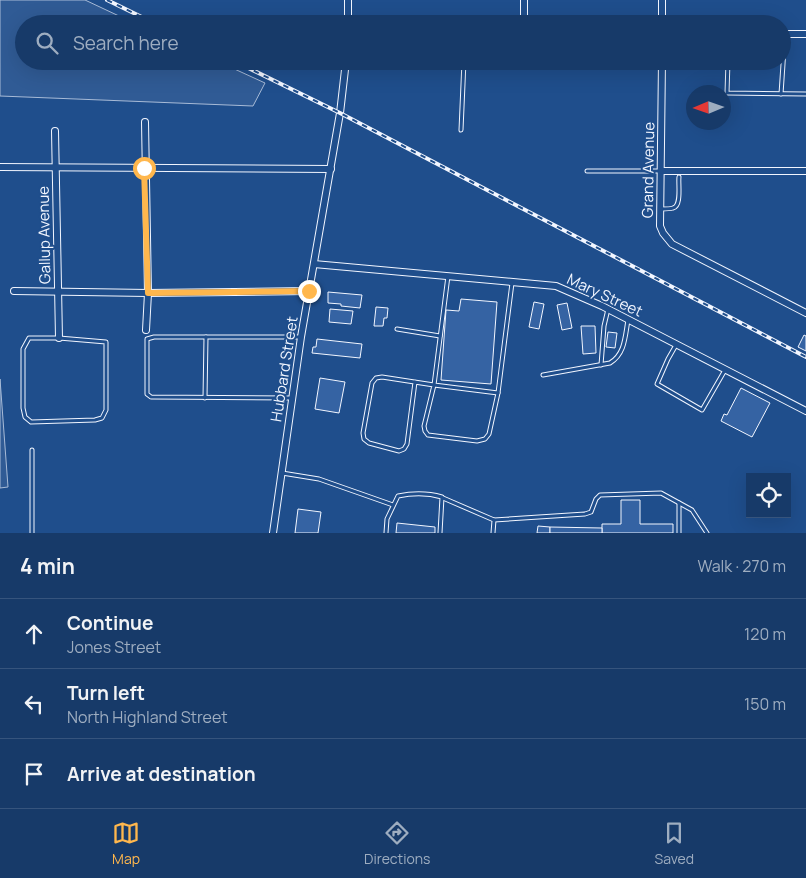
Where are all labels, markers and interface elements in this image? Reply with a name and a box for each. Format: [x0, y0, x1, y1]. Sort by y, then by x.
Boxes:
search box [15, 15, 791, 70]
icon: search [33, 29, 61, 57]
text: Search here [73, 30, 179, 56]
north arrow [686, 85, 731, 130]
street label: Grand Avenue [637, 122, 659, 218]
route start [133, 157, 156, 180]
street label: Gallup Avenue [33, 186, 55, 284]
street label: Mary Street [564, 268, 646, 322]
route end [298, 280, 321, 303]
street label: Hubbard Street [265, 315, 303, 423]
map controls [746, 473, 791, 518]
button: locate [746, 473, 791, 518]
text: 4 min [20, 552, 75, 580]
text: Walk · 270 m [697, 555, 786, 577]
text: Continue [67, 610, 153, 636]
icon: ahead [20, 620, 48, 648]
text: 120 m [744, 623, 786, 645]
text: Jones Street [67, 636, 161, 658]
text: Turn left [67, 680, 145, 706]
icon: left [20, 690, 48, 718]
text: 150 m [744, 693, 786, 715]
text: North Highland Street [67, 706, 228, 728]
icon: arrive [20, 760, 48, 788]
text: Arrive at destination [67, 761, 256, 787]
tab: Map [112, 819, 140, 868]
tab: Directions [364, 819, 430, 868]
tab: Saved [655, 819, 694, 868]

